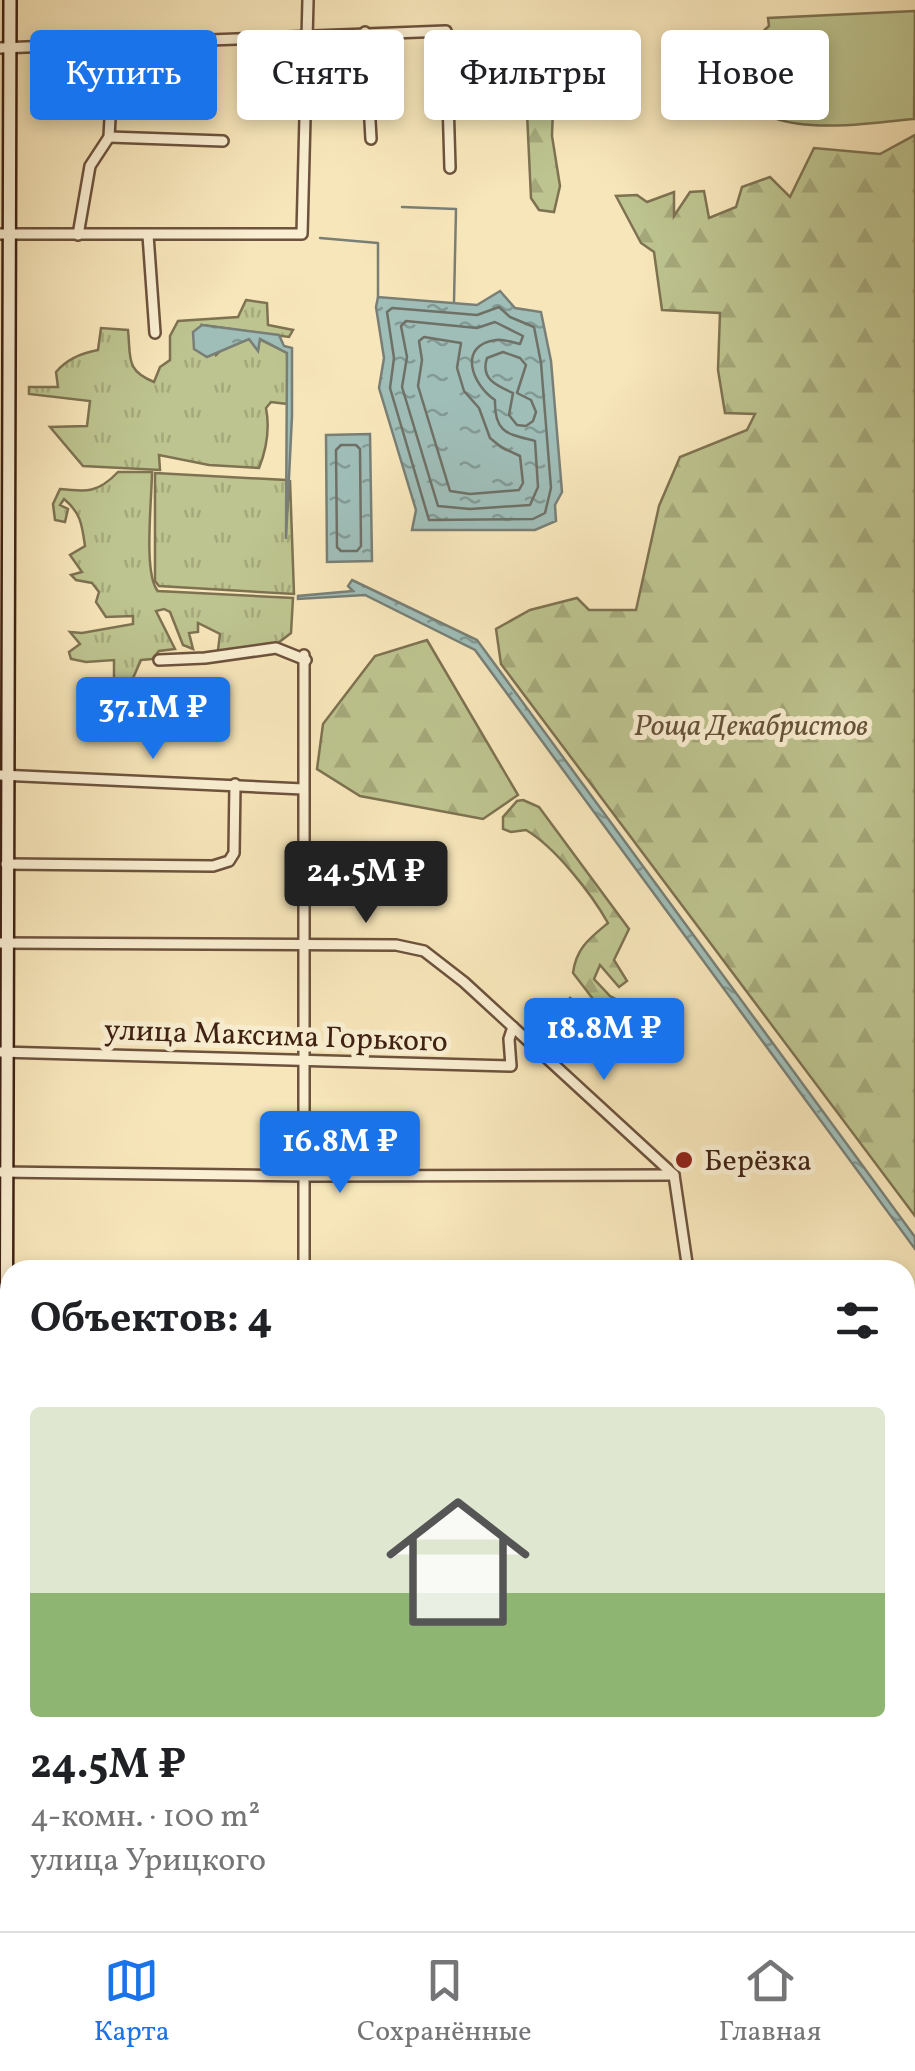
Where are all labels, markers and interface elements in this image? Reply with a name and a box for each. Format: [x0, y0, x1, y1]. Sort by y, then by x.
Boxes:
chip: Купить [30, 30, 217, 120]
chip: Снять [237, 30, 404, 120]
chip: Фильтры [424, 30, 641, 120]
chip: Новое [661, 30, 829, 120]
pin: 37.1M ₽ [61, 677, 245, 762]
text: 37.1M ₽ [98, 687, 208, 731]
park label: Роща Декабристов [634, 706, 868, 748]
pin: 24.5M ₽ [274, 841, 458, 926]
text: 24.5M ₽ [306, 851, 426, 895]
pin: 18.8M ₽ [512, 998, 696, 1083]
text: 18.8M ₽ [546, 1008, 662, 1052]
street label: улица Максима Горького [103, 1010, 448, 1064]
pin: 16.8M ₽ [248, 1111, 432, 1196]
text: 16.8M ₽ [282, 1121, 398, 1165]
place label: Берёзка [704, 1141, 812, 1183]
marker: Берёзка [673, 1149, 695, 1171]
text: Объектов: 4 [30, 1291, 273, 1350]
icon: filters [830, 1293, 885, 1348]
icon: home [368, 1472, 548, 1652]
text: 24.5M ₽ [30, 1737, 186, 1796]
text: 4-комн. · 100 m² [30, 1796, 260, 1840]
text: улица Урицкого [30, 1840, 266, 1884]
tab: Карта [94, 1953, 170, 2052]
tab: Сохранённые [357, 1953, 532, 2052]
tab: Главная [719, 1953, 821, 2052]

